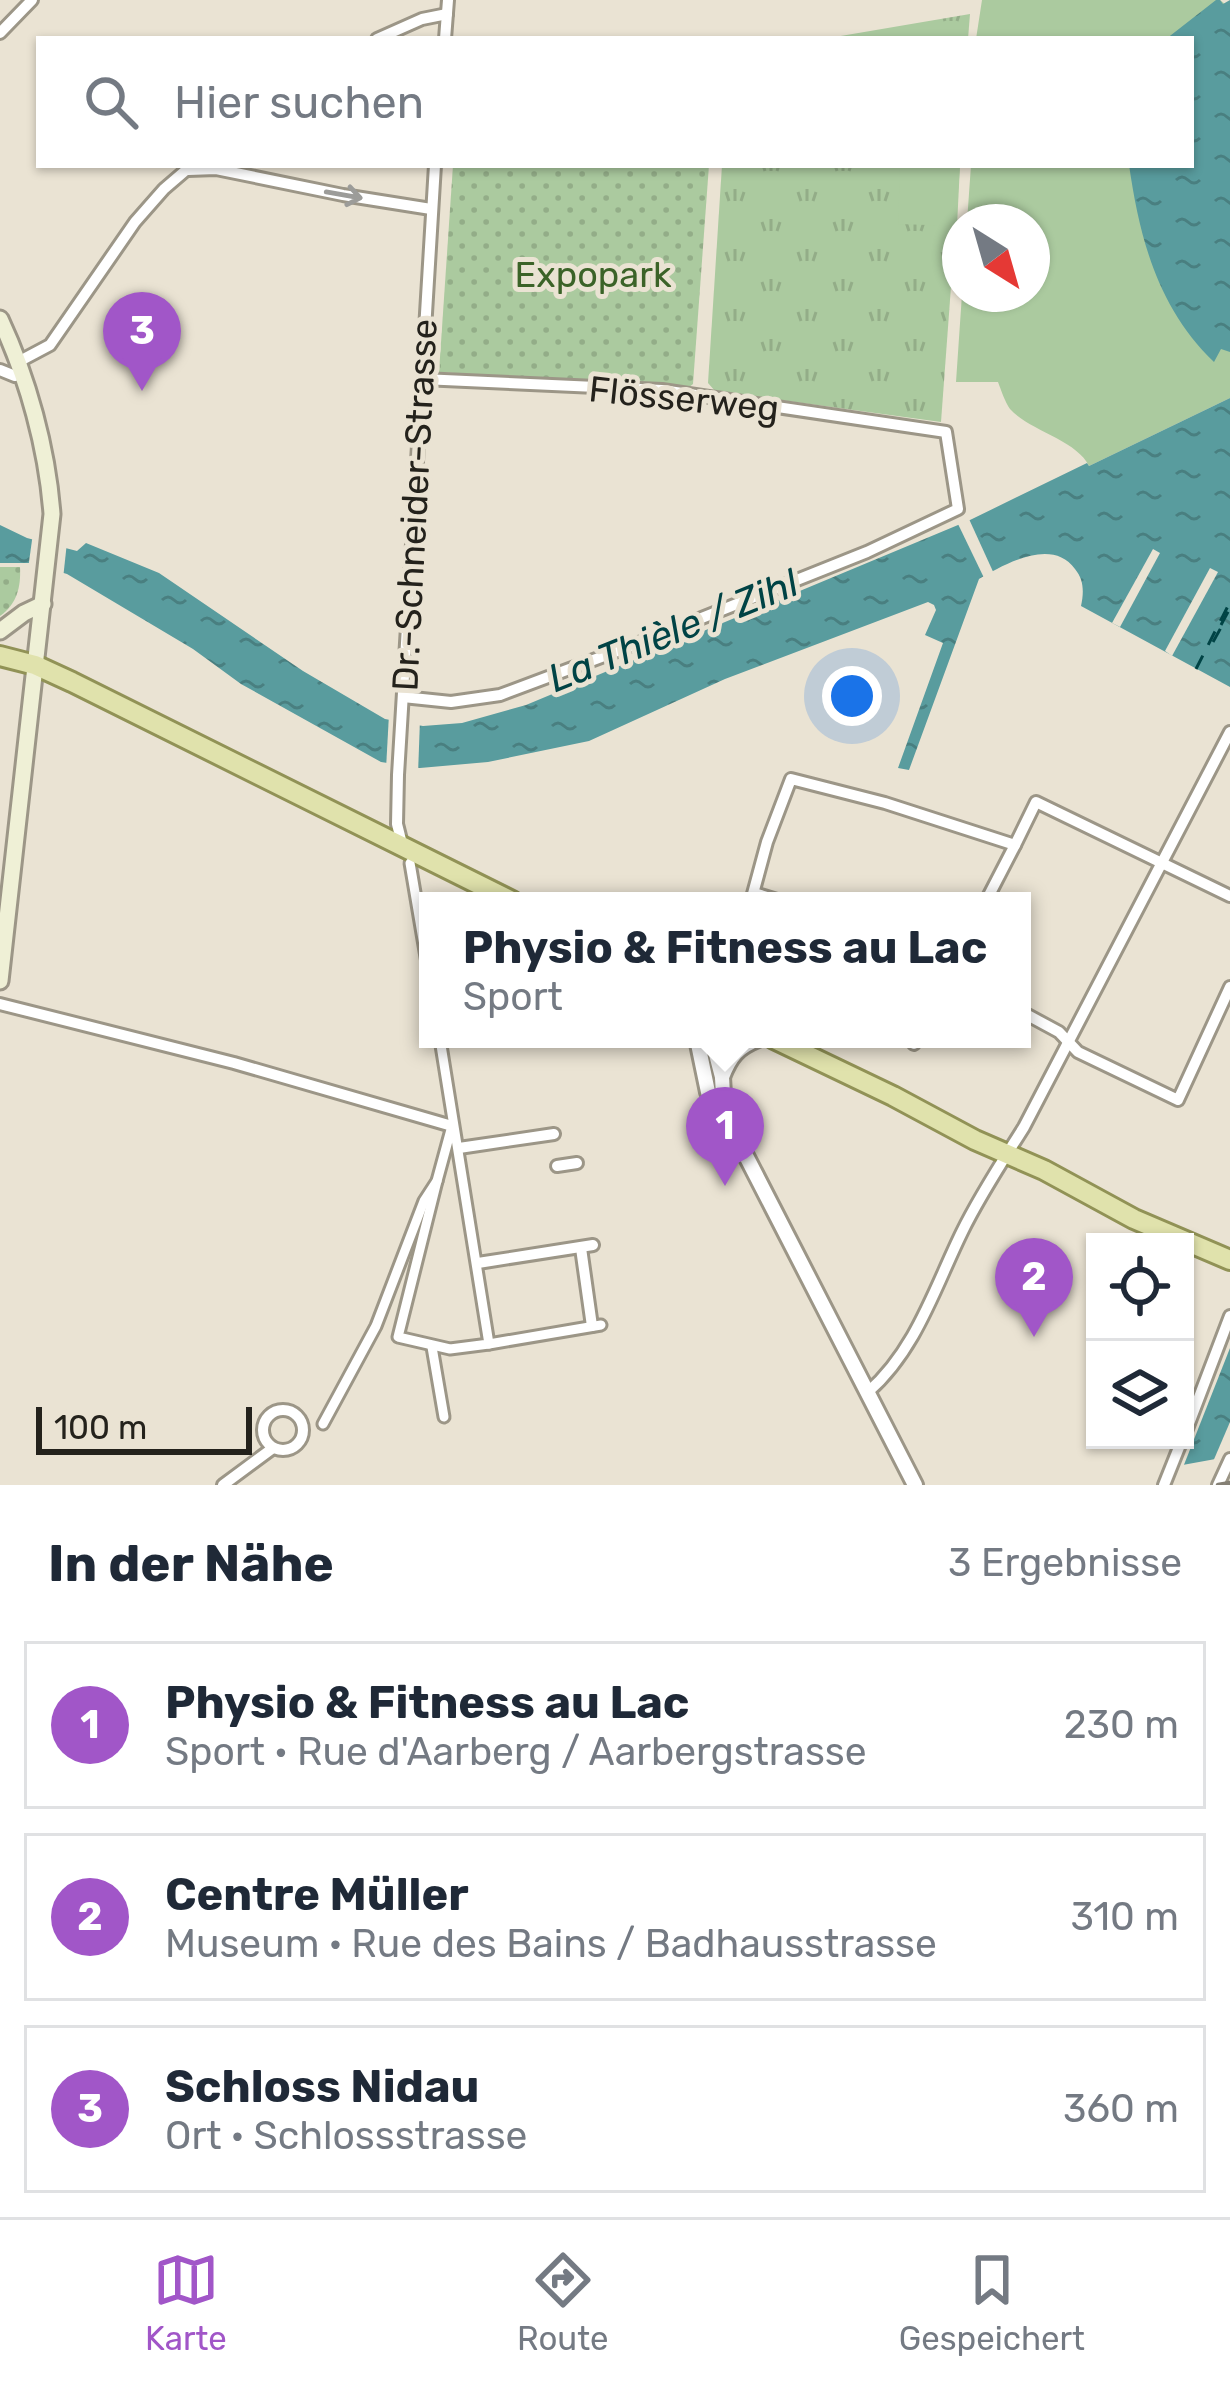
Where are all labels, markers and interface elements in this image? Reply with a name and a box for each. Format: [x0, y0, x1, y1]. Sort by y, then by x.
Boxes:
search box [36, 36, 1194, 168]
icon: search [78, 69, 144, 135]
text: Hier suchen [174, 76, 424, 129]
one-way arrow [324, 184, 363, 207]
north arrow [942, 204, 1050, 312]
park label: Expopark [515, 253, 672, 296]
pin: 3 [103, 292, 181, 391]
street label: Dr.-Schneider-Strasse [383, 318, 446, 692]
street label: Flösserweg [587, 367, 781, 430]
water label: La Thièle / Zihl [542, 560, 806, 702]
your location [822, 666, 882, 726]
popup [419, 892, 1031, 1048]
text: Physio & Fitness au Lac [463, 921, 987, 974]
text: Sport [463, 974, 563, 1020]
pin: 1 [686, 1087, 764, 1186]
map controls [1086, 1233, 1194, 1449]
button: locate [1086, 1233, 1194, 1341]
pin: 2 [995, 1238, 1073, 1337]
button: layers [1086, 1341, 1194, 1449]
scale bar [36, 1401, 252, 1454]
text: 100 m [54, 1408, 147, 1447]
text: In der Nähe [48, 1533, 334, 1594]
text: 3 Ergebnisse [948, 1540, 1182, 1586]
text: Physio & Fitness au Lac [165, 1676, 689, 1729]
text: 1 [80, 1702, 100, 1748]
text: 230 m [1064, 1702, 1179, 1748]
text: Sport · Rue d'Aarberg / Aarbergstrasse [165, 1729, 867, 1775]
text: Centre Müller [165, 1868, 469, 1921]
text: 2 [77, 1894, 103, 1940]
text: 310 m [1071, 1894, 1179, 1940]
text: Museum · Rue des Bains / Badhausstrasse [165, 1921, 937, 1967]
text: Schloss Nidau [165, 2060, 479, 2113]
text: 3 [77, 2086, 103, 2132]
text: 360 m [1063, 2086, 1179, 2132]
text: Ort · Schlossstrasse [165, 2113, 527, 2159]
tab: Karte [145, 2247, 227, 2358]
tab: Route [517, 2247, 609, 2358]
tab: Gespeichert [899, 2247, 1085, 2358]

